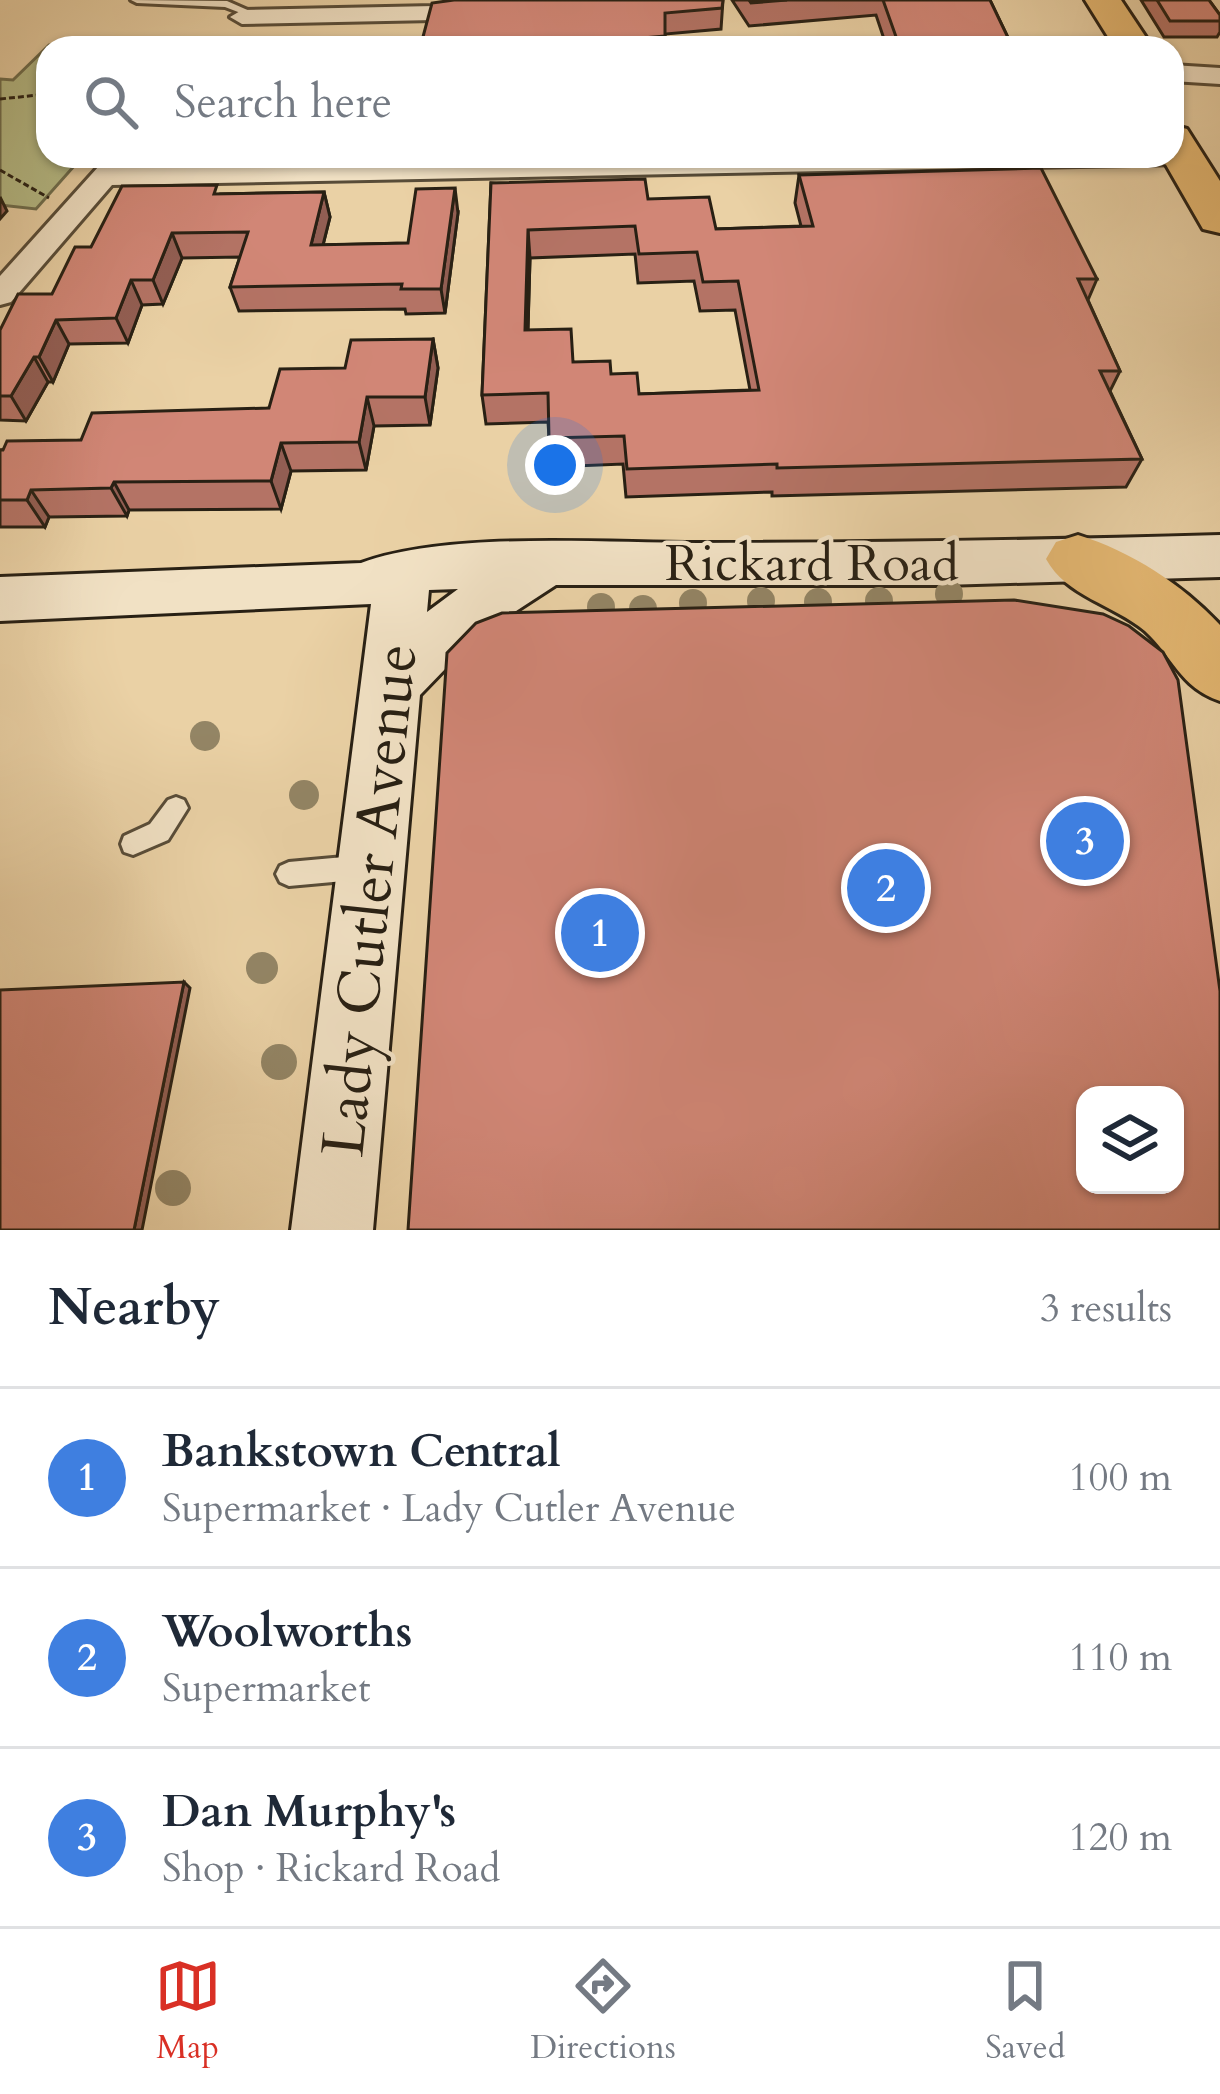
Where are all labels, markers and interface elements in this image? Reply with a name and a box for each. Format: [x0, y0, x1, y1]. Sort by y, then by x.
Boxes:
search box [36, 36, 1184, 168]
icon: search [78, 69, 144, 135]
text: Search here [174, 72, 392, 133]
your location [525, 435, 585, 495]
street label: Rickard Road [665, 529, 959, 599]
street label: Lady Cutler Avenue [303, 640, 438, 1160]
pin: 3 [1046, 796, 1124, 886]
pin: 2 [847, 843, 925, 933]
pin: 1 [561, 888, 639, 978]
map controls [1076, 1086, 1184, 1194]
button: layers [1076, 1086, 1184, 1194]
text: Nearby [48, 1273, 220, 1343]
text: 3 results [1040, 1282, 1172, 1335]
text: Bankstown Central [162, 1421, 561, 1482]
text: 1 [77, 1451, 97, 1504]
text: 100 m [1069, 1451, 1172, 1504]
text: Supermarket · Lady Cutler Avenue [162, 1482, 736, 1535]
text: Woolworths [162, 1601, 412, 1662]
text: 2 [77, 1631, 97, 1684]
text: 110 m [1069, 1631, 1172, 1684]
text: Supermarket [162, 1662, 371, 1715]
text: Dan Murphy's [162, 1781, 456, 1842]
text: 3 [77, 1811, 97, 1864]
text: 120 m [1069, 1811, 1172, 1864]
text: Shop · Rickard Road [162, 1842, 500, 1895]
tab: Map [155, 1953, 221, 2070]
tab: Directions [530, 1953, 676, 2070]
tab: Saved [985, 1953, 1065, 2070]

